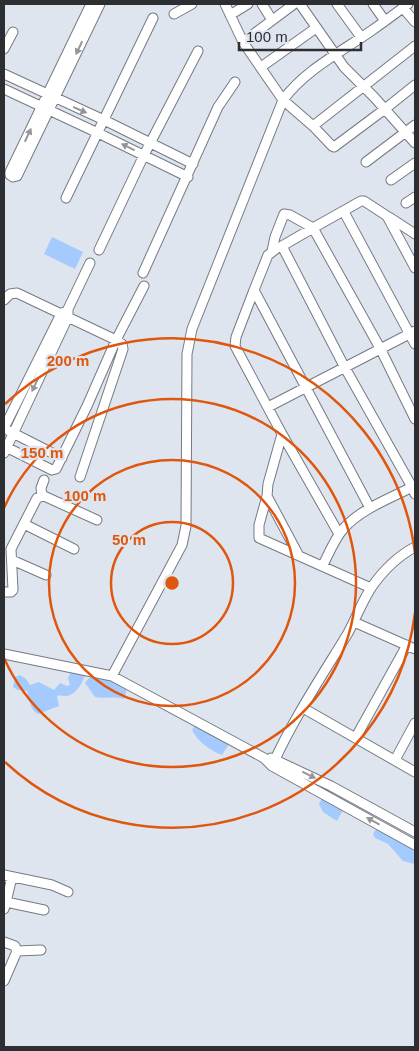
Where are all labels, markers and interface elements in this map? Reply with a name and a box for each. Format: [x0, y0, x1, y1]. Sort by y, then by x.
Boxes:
scale bar [239, 20, 362, 52]
text: 100 m [246, 28, 288, 45]
one-way arrow [75, 41, 83, 55]
one-way arrow [73, 106, 87, 114]
one-way arrow [24, 128, 32, 142]
one-way arrow [121, 143, 136, 151]
text: 200 m [47, 352, 89, 369]
one-way arrow [31, 378, 39, 392]
text: 150 m [21, 444, 63, 461]
text: 100 m [64, 487, 106, 504]
text: 50 m [112, 531, 146, 548]
centre of rings [163, 574, 181, 592]
one-way arrow [301, 771, 316, 779]
one-way arrow [366, 817, 379, 826]

